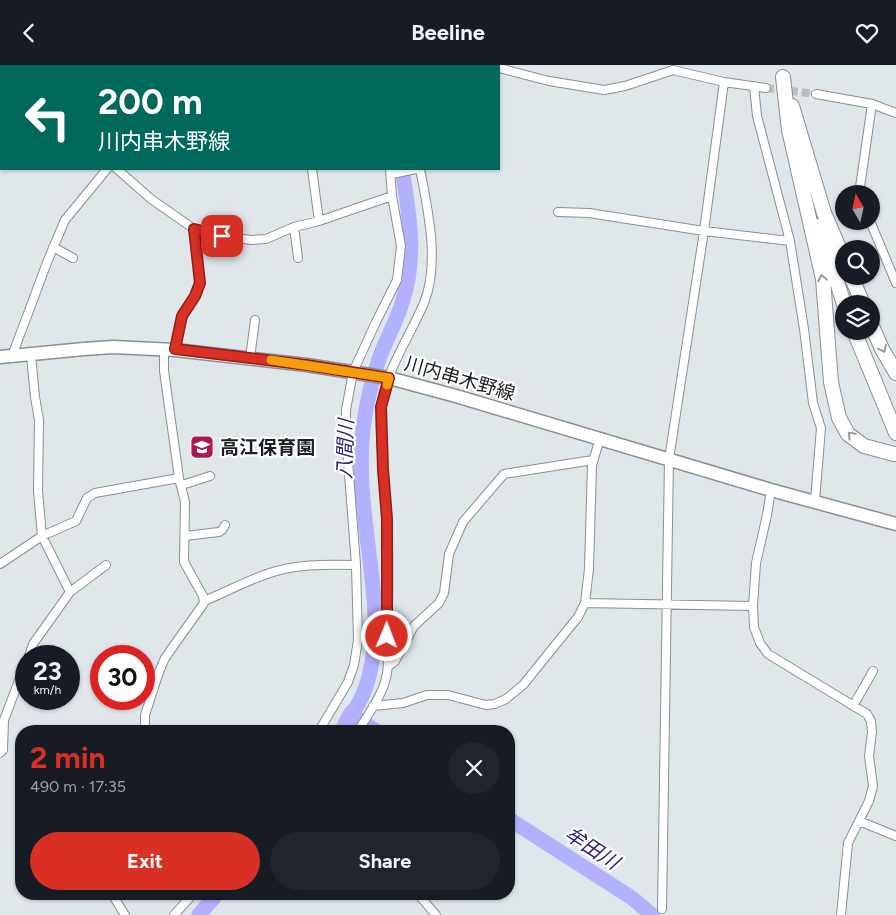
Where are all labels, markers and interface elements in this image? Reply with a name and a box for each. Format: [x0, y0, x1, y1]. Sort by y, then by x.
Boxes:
icon: back [15, 19, 43, 47]
text: Beeline [411, 19, 485, 46]
icon: heart [853, 19, 881, 47]
text: 200 m [98, 81, 202, 123]
icon: left [15, 85, 80, 150]
text: 川内串木野線 [98, 128, 230, 155]
north arrow [835, 185, 880, 230]
map controls [835, 185, 880, 340]
pin [201, 215, 243, 257]
icon: arrive [208, 222, 236, 250]
button: search [835, 240, 880, 285]
one-way arrow [817, 273, 828, 282]
button: layers [835, 295, 880, 340]
one-way arrow [876, 344, 886, 353]
street label: 川内串木野線 [402, 352, 518, 405]
water label: 八間川 [332, 417, 358, 479]
one-way arrow [848, 431, 857, 440]
school or university icon: 高江保育園 [189, 434, 215, 460]
place label: 高江保育園 [220, 436, 315, 459]
position arrow [360, 609, 412, 661]
speed limit sign: 30 [90, 645, 155, 710]
text: 23 [33, 656, 62, 686]
text: km/h [34, 683, 61, 697]
text: 2 min [30, 739, 106, 776]
button: close [448, 742, 500, 794]
text: 490 m · 17:35 [30, 777, 126, 796]
water label: 牟田川 [560, 822, 625, 875]
button: Exit [30, 832, 260, 890]
button: Share [270, 832, 500, 890]

